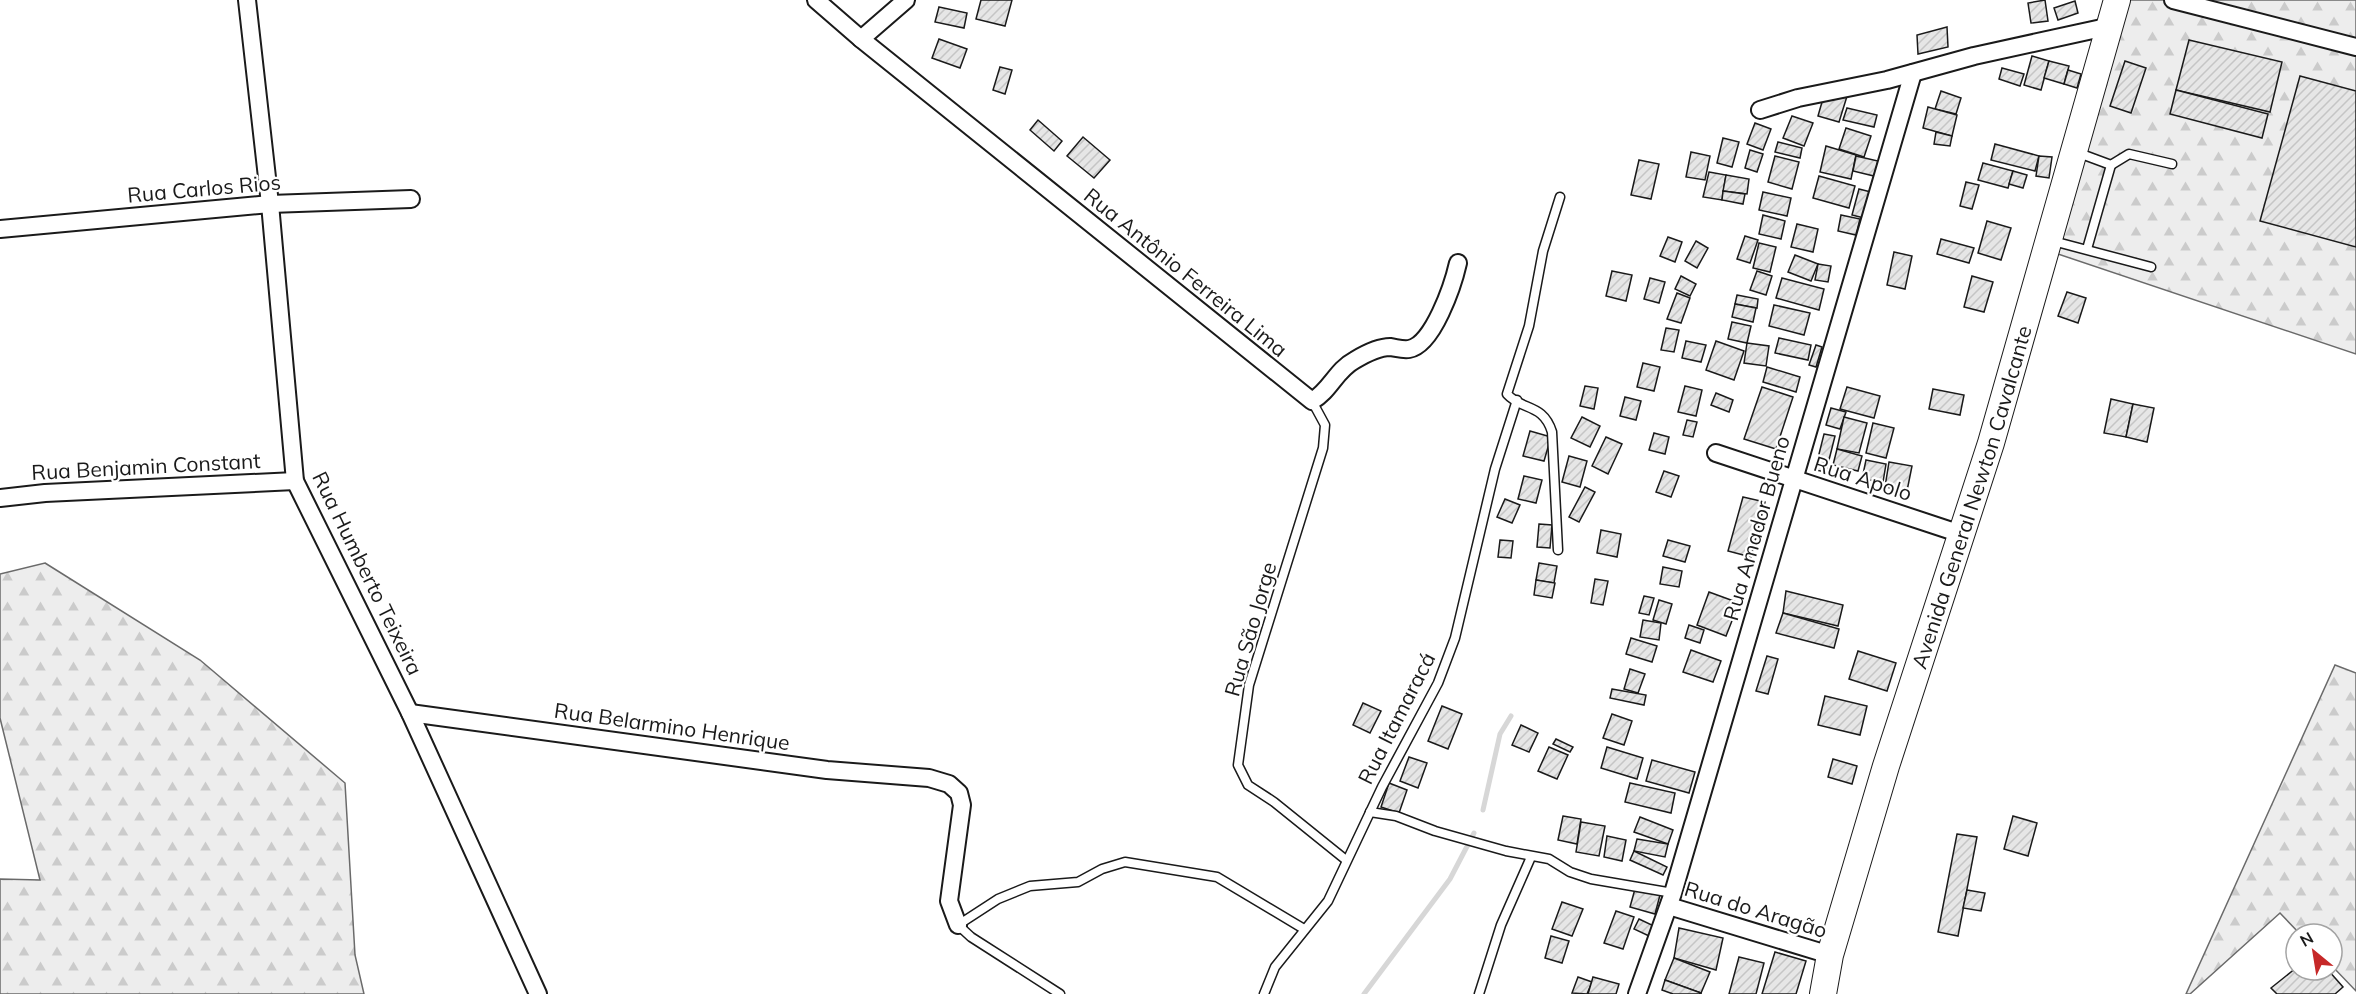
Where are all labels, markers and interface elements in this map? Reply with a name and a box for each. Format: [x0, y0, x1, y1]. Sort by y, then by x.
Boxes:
street label: Rua Carlos Rios [126, 168, 282, 208]
street label: Rua Antônio Ferreira Lima [1079, 182, 1293, 362]
street label: Avenida General Newton Cavalcante [1906, 322, 2037, 672]
street label: Rua Amador Bueno [1717, 433, 1795, 623]
street label: Rua Benjamin Constant [31, 447, 261, 485]
street label: Rua Apolo [1811, 450, 1915, 506]
street label: Rua Humberto Teixeira [307, 467, 429, 679]
street label: Rua São Jorge [1218, 559, 1282, 699]
street label: Rua Itamaracá [1352, 648, 1440, 788]
street label: Rua Belarmino Henrique [553, 697, 791, 755]
street label: Rua do Aragão [1682, 875, 1830, 943]
north arrow [2284, 922, 2344, 982]
text: N [2296, 927, 2317, 951]

